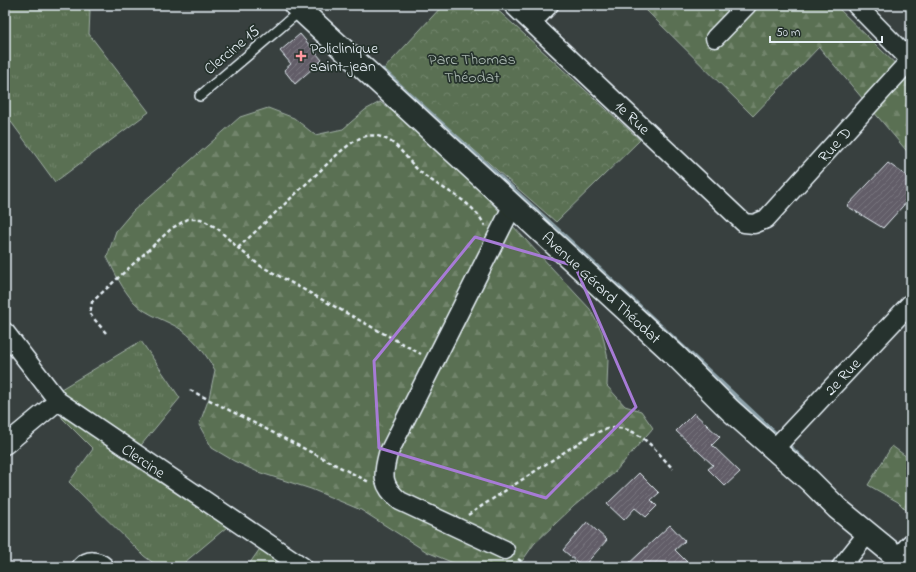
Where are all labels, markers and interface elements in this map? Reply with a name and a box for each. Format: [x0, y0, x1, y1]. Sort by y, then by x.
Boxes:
scale bar [770, 18, 882, 44]
street label: Clercine 15 [199, 20, 266, 81]
text: 50 m [776, 24, 800, 42]
place label: Policlinique saint-jean [310, 37, 379, 79]
park label: Parc Thomas Théodat [428, 48, 516, 90]
marker: Policlinique saint-jean [295, 50, 307, 62]
street label: 1e Rue [608, 96, 656, 142]
street label: Rue D [813, 122, 858, 169]
street label: Avenue Gérard Théodat [535, 227, 666, 351]
street label: 2e Rue [820, 352, 868, 402]
street label: Clercine [116, 438, 170, 486]

